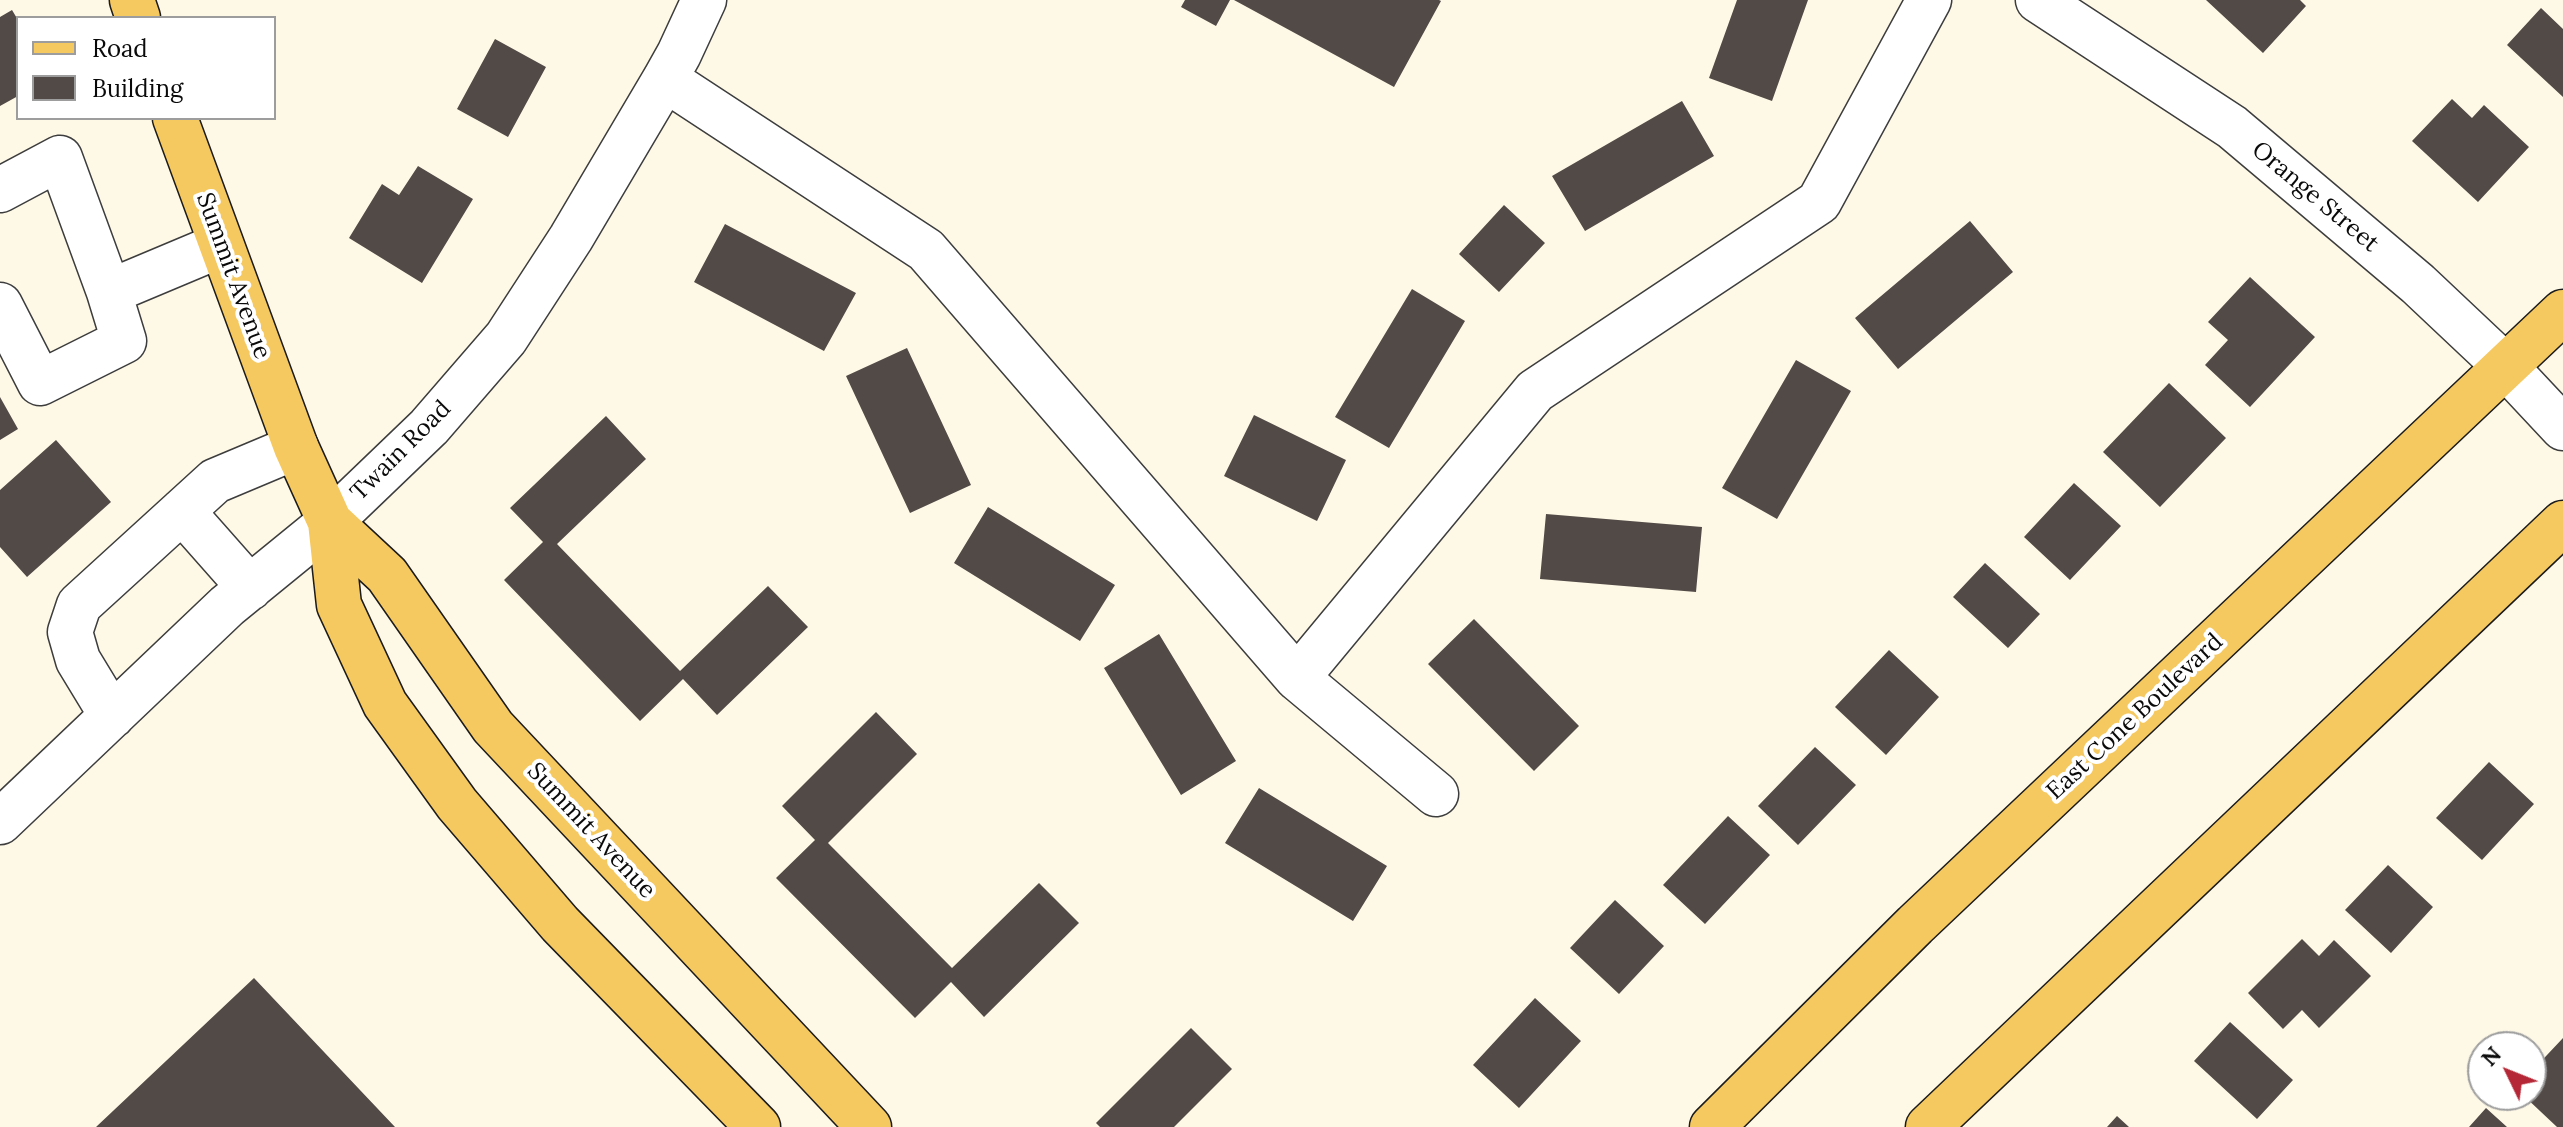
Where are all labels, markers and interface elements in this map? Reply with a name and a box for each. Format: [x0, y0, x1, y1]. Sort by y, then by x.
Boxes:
legend [16, 16, 276, 120]
text: Road [92, 33, 148, 64]
text: Building [92, 73, 183, 104]
street label: Orange Street [2246, 136, 2384, 258]
street label: Summit Avenue [190, 189, 276, 363]
street label: Twain Road [345, 395, 457, 507]
street label: East Cone Boulevard [2041, 628, 2229, 806]
street label: Summit Avenue [521, 757, 661, 905]
north arrow [2467, 1031, 2547, 1111]
text: N [2475, 1040, 2507, 1072]

